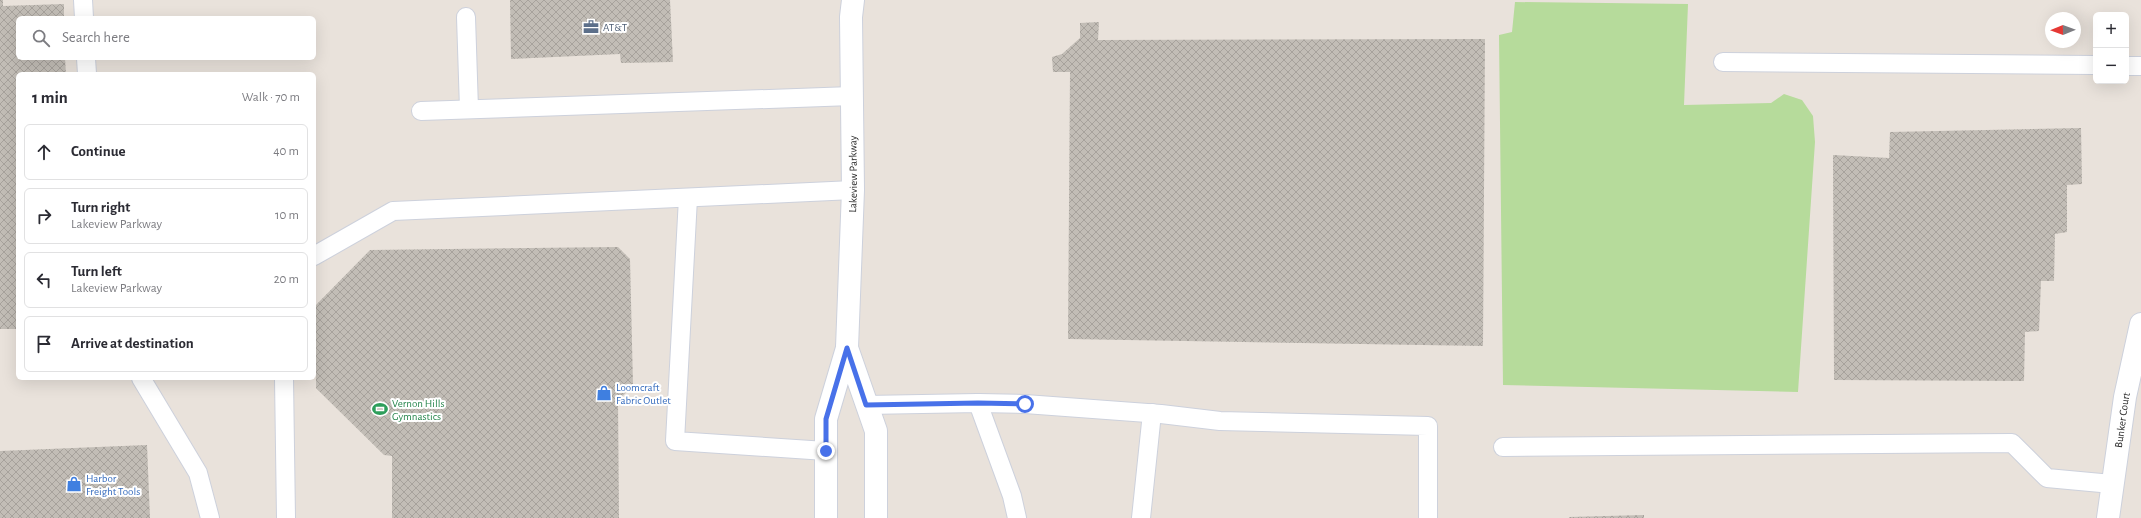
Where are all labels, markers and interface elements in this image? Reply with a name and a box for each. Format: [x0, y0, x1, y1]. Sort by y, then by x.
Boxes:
north arrow [2045, 12, 2081, 48]
map controls [2093, 12, 2129, 84]
button: + [2093, 12, 2129, 48]
search box [16, 16, 316, 60]
office icon: AT&T [582, 18, 600, 36]
place label: AT&T [603, 22, 628, 33]
icon: search [30, 27, 52, 49]
text: Search here [62, 30, 130, 45]
button: − [2093, 48, 2129, 84]
text: 1 min [32, 89, 68, 106]
text: Walk · 70 m [242, 91, 300, 104]
street label: Lakeview Parkway [847, 135, 859, 213]
icon: ahead [33, 141, 55, 163]
text: Continue [71, 144, 126, 159]
text: 40 m [273, 145, 299, 158]
text: Turn right [71, 200, 130, 215]
icon: right [33, 205, 55, 227]
text: 10 m [275, 209, 299, 222]
text: Lakeview Parkway [71, 218, 162, 231]
text: Turn left [71, 264, 122, 279]
icon: left [33, 269, 55, 291]
text: 20 m [274, 273, 299, 286]
text: Lakeview Parkway [71, 282, 162, 295]
icon: arrive [33, 333, 55, 355]
text: Arrive at destination [71, 336, 194, 351]
place label: Loomcraft Fabric Outlet [616, 382, 671, 406]
shop icon: Loomcraft Fabric Outlet [595, 384, 613, 402]
street label: Bunker Court [2113, 391, 2132, 448]
route start [1016, 395, 1034, 413]
place label: Vernon Hills Gymnastics [392, 398, 445, 422]
sports icon: Vernon Hills Gymnastics [371, 400, 389, 418]
route end [817, 442, 835, 460]
place label: Harbor Freight Tools [86, 473, 140, 497]
shop icon: Harbor Freight Tools [65, 475, 83, 493]

